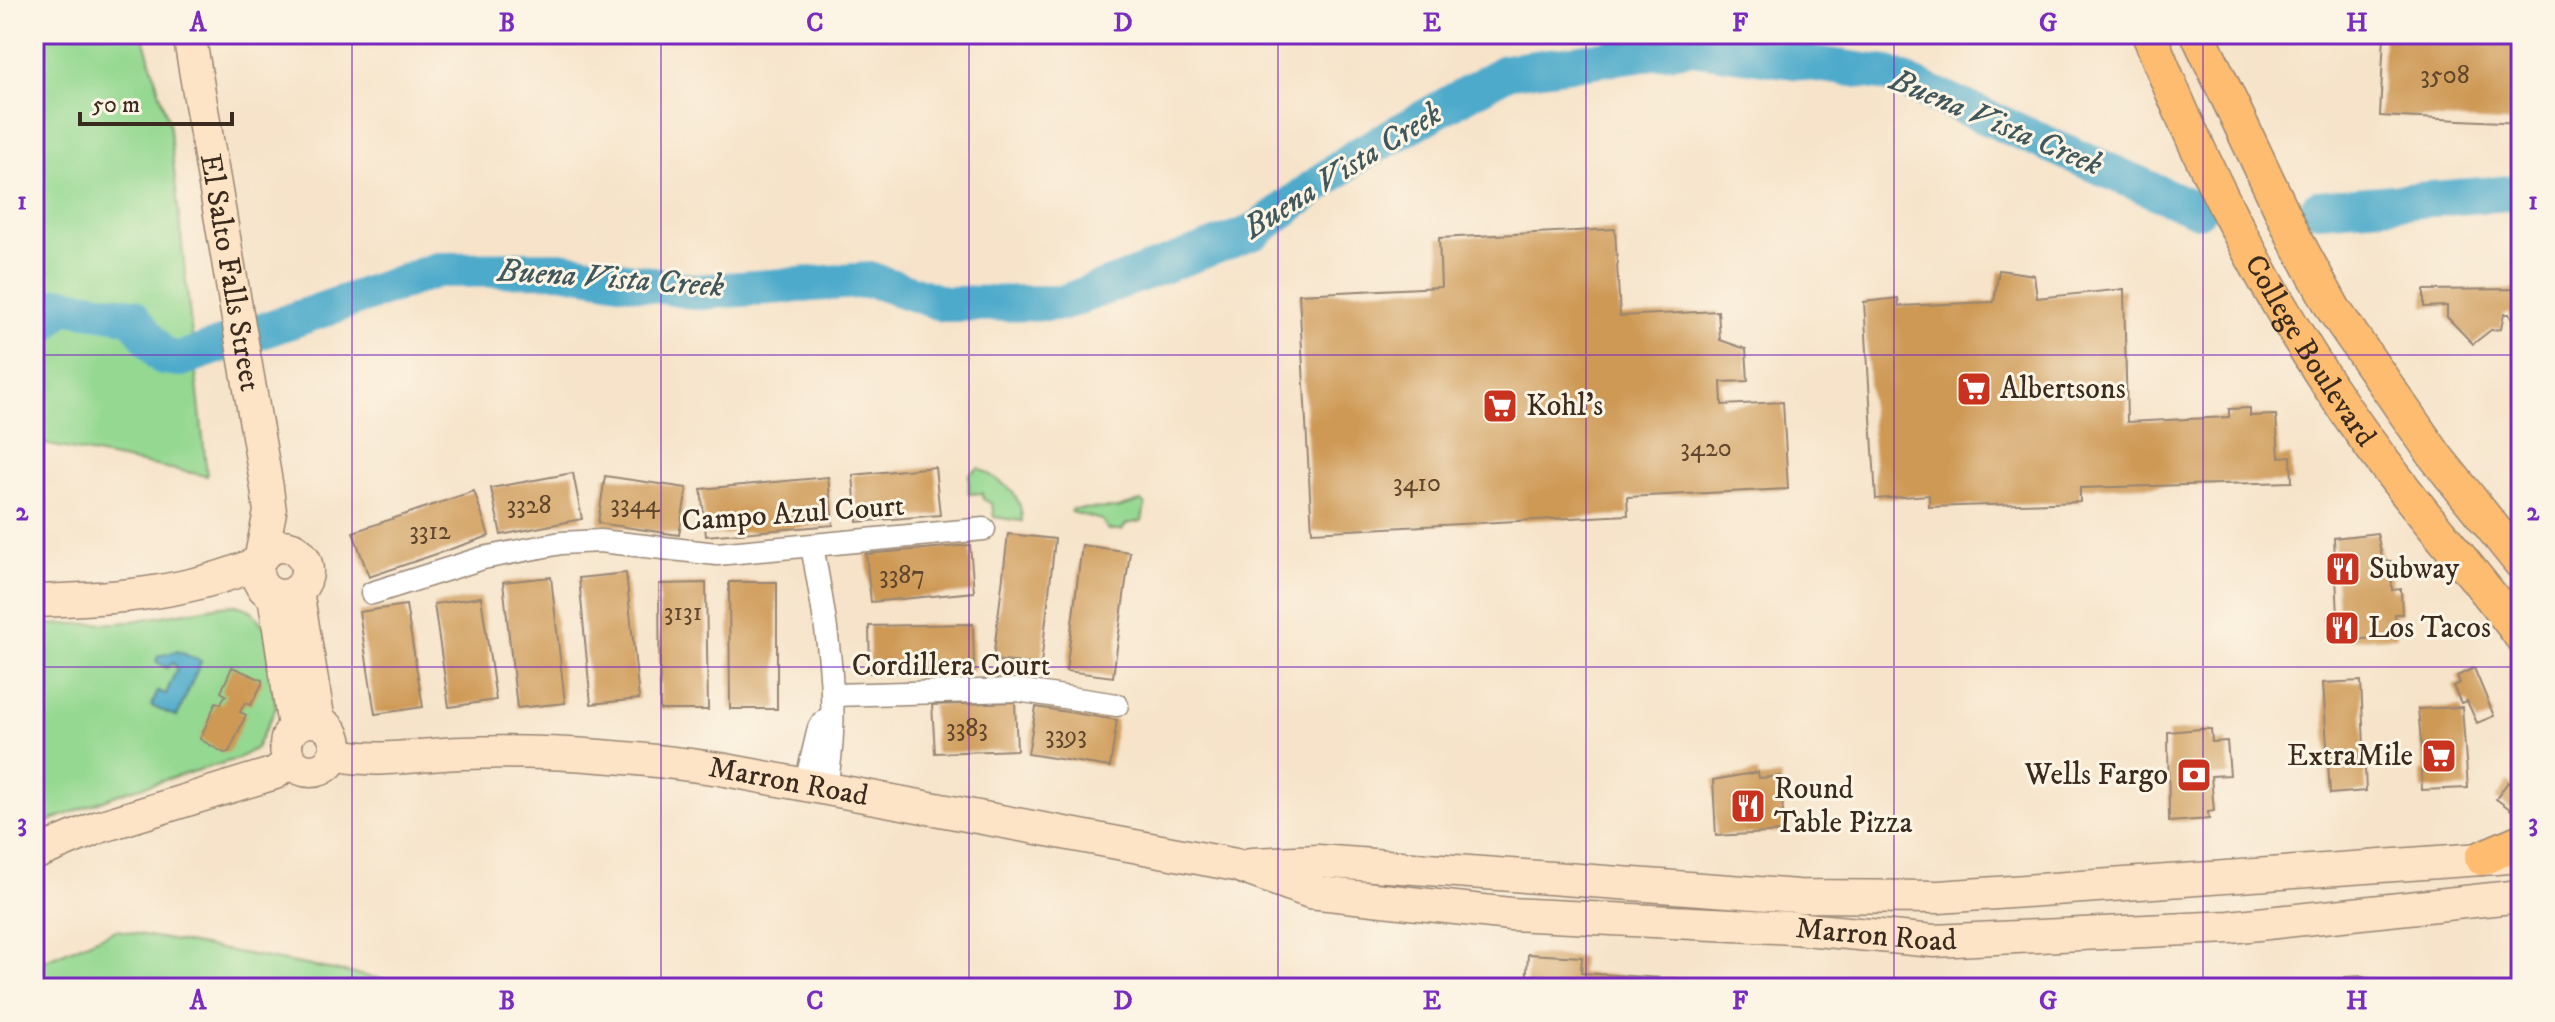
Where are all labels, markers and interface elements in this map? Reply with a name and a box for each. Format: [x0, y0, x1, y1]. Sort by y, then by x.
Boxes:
text: A [189, 7, 208, 40]
text: B [499, 7, 515, 40]
text: C [806, 7, 824, 40]
text: D [1113, 7, 1133, 40]
text: E [1423, 7, 1441, 40]
text: F [1732, 7, 1749, 40]
text: G [2039, 7, 2057, 40]
text: H [2346, 7, 2368, 40]
house number: 3508 [2420, 59, 2470, 92]
water label: Buena Vista Creek [1883, 60, 2109, 186]
scale bar [80, 76, 232, 126]
text: 50 m [92, 90, 140, 120]
water label: Buena Vista Creek [1235, 94, 1450, 249]
street label: El Salto Falls Street [191, 151, 269, 394]
text: 1 [17, 185, 27, 218]
text: 1 [2528, 185, 2538, 218]
street label: College Boulevard [2236, 248, 2384, 454]
water label: Buena Vista Creek [496, 251, 726, 307]
supermarket icon: Albertsons [1955, 370, 1993, 408]
place label: Albertsons [2000, 371, 2126, 408]
supermarket icon: Kohl's [1481, 387, 1519, 425]
place label: Kohl's [1526, 388, 1603, 425]
house number: 3420 [1680, 432, 1732, 465]
house number: 3410 [1393, 467, 1441, 500]
house number: 3344 [610, 488, 661, 521]
street label: Campo Azul Court [680, 488, 906, 540]
house number: 3328 [506, 489, 552, 522]
text: 2 [16, 496, 30, 529]
text: 2 [2527, 496, 2541, 529]
house number: 3312 [409, 515, 451, 548]
restaurant icon: Subway [2324, 550, 2362, 588]
place label: Subway [2369, 551, 2460, 588]
house number: 3387 [879, 559, 925, 592]
house number: 3131 [664, 596, 702, 629]
restaurant icon: Los Tacos [2323, 609, 2361, 647]
place label: Los Tacos [2368, 610, 2491, 647]
street label: Cordillera Court [852, 648, 1050, 685]
house number: 3383 [946, 712, 988, 745]
house number: 3393 [1045, 719, 1087, 752]
supermarket icon: ExtraMile [2420, 737, 2458, 775]
place label: ExtraMile [2287, 738, 2413, 775]
street label: Marron Road [706, 749, 871, 815]
bank icon: Wells Fargo [2175, 756, 2213, 794]
place label: Wells Fargo [2023, 757, 2168, 794]
place label: Round Table Pizza [1774, 771, 1913, 842]
restaurant icon: Round Table Pizza [1729, 787, 1767, 825]
text: 3 [17, 807, 27, 840]
text: 3 [2528, 807, 2538, 840]
street label: Marron Road [1794, 910, 1957, 960]
text: A [189, 985, 208, 1018]
text: B [499, 985, 515, 1018]
text: C [806, 985, 824, 1018]
text: D [1113, 985, 1133, 1018]
text: E [1423, 985, 1441, 1018]
text: F [1732, 985, 1749, 1018]
text: G [2039, 985, 2057, 1018]
text: H [2346, 985, 2368, 1018]

